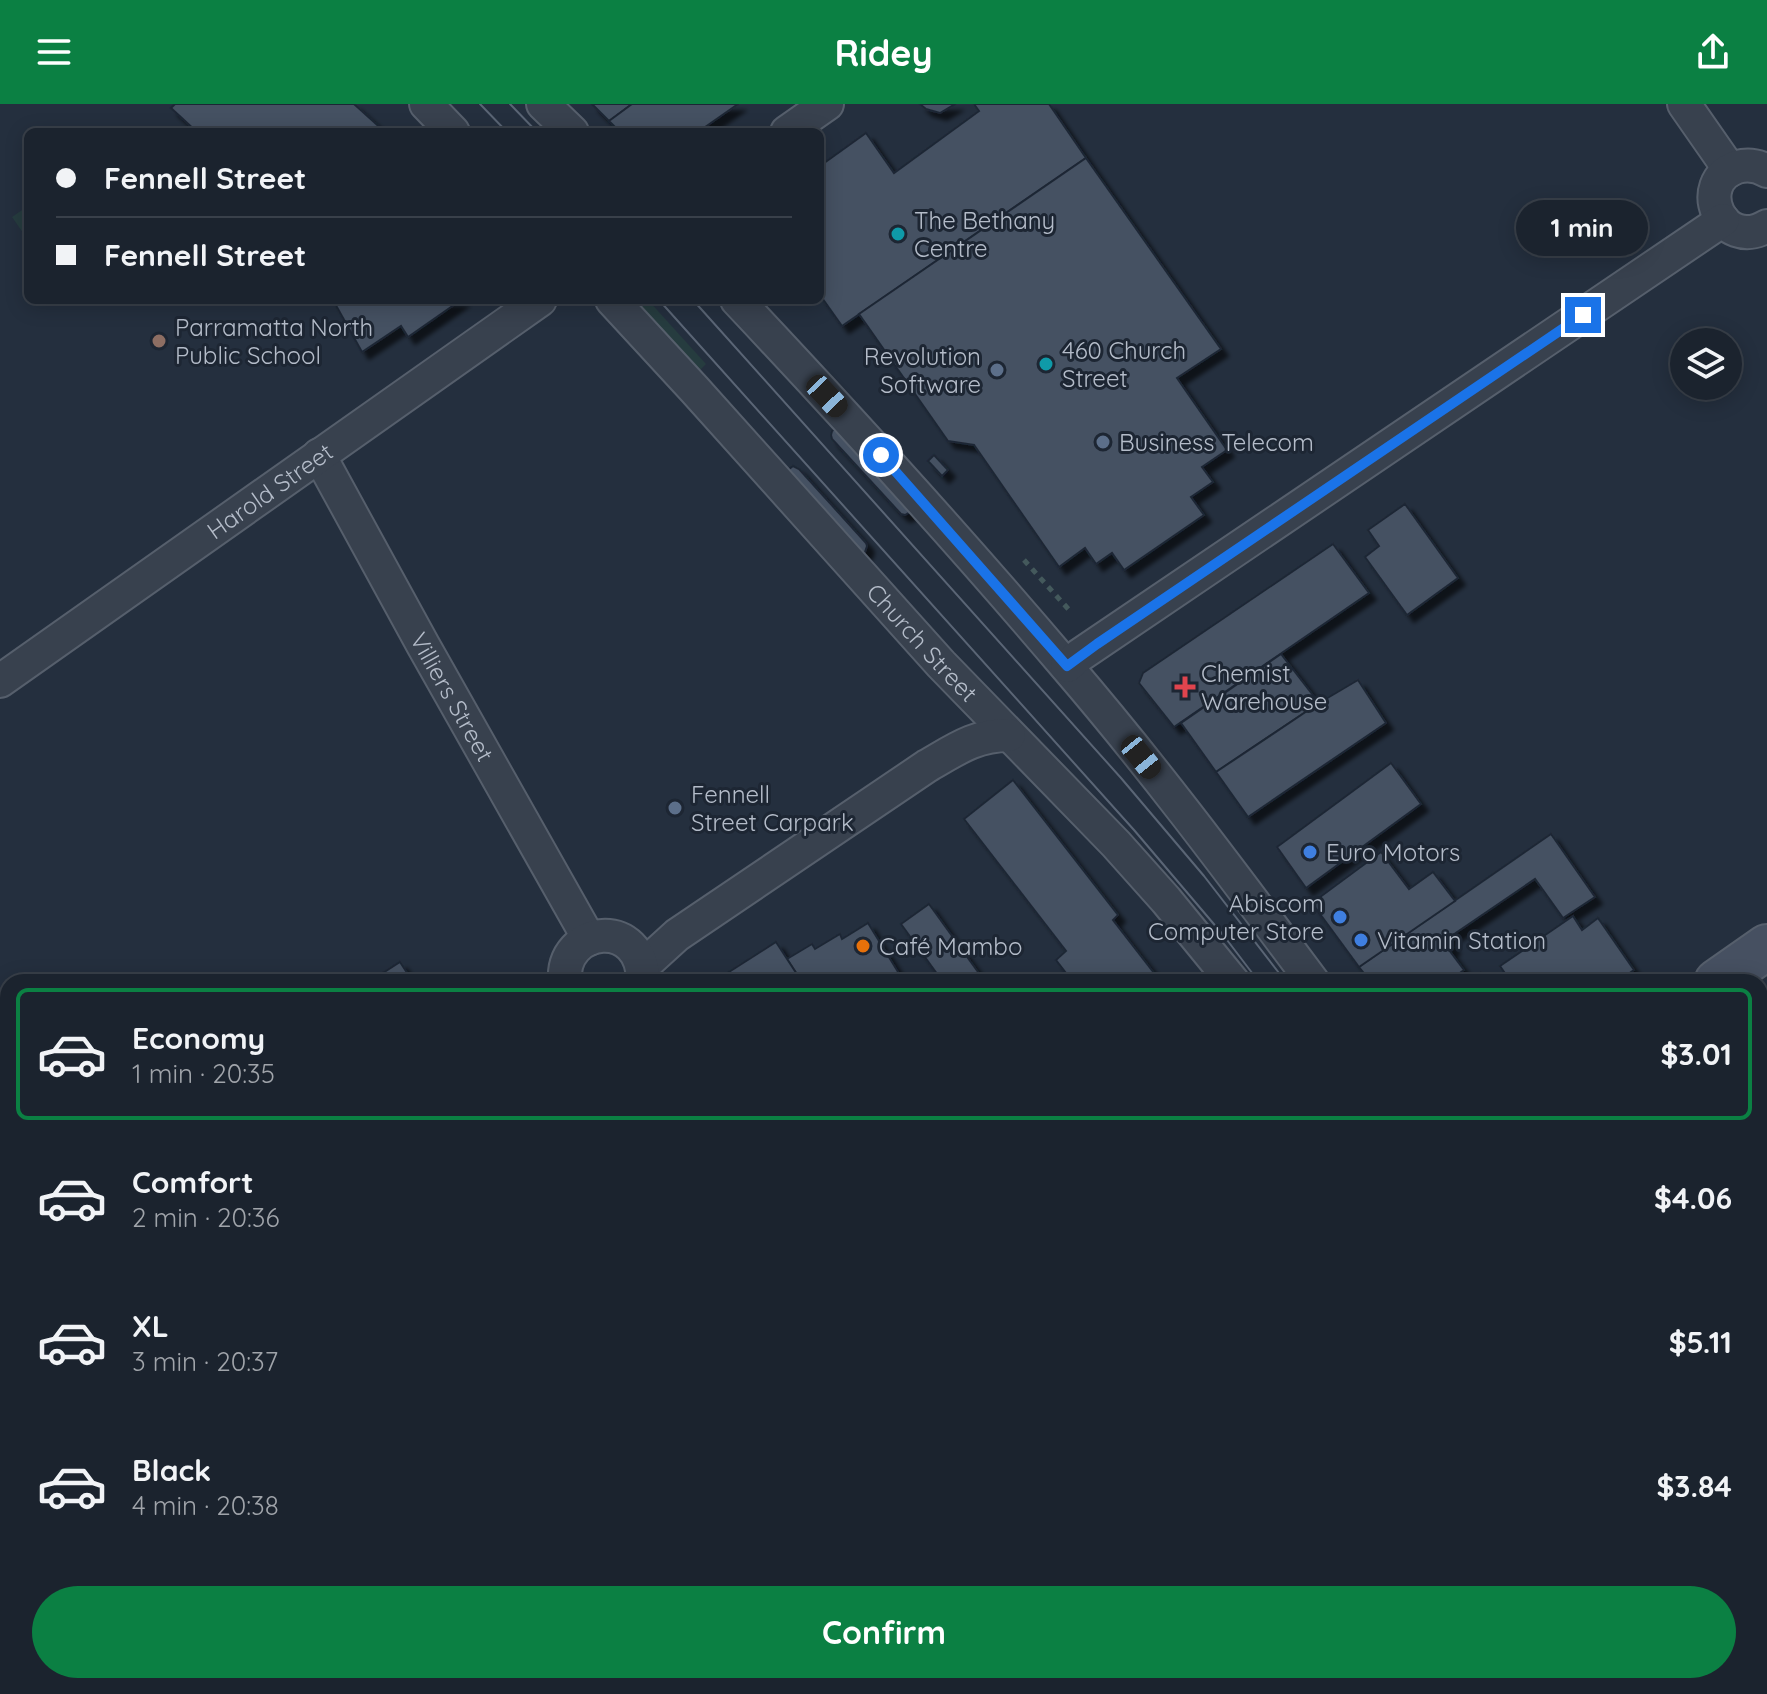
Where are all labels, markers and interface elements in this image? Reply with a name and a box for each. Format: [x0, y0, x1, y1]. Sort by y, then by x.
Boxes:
icon: menu [32, 30, 76, 74]
text: Ridey [834, 30, 933, 75]
icon: share [1691, 30, 1735, 74]
text: Fennell Street [104, 159, 306, 197]
callout: 1 min [1517, 199, 1649, 255]
place label: The Bethany Centre [914, 205, 1055, 263]
text: 1 min [1551, 211, 1614, 244]
marker: The Bethany Centre [889, 225, 907, 243]
text: Fennell Street [104, 236, 306, 274]
route end [1565, 297, 1601, 333]
place label: Parramatta North Public School [175, 312, 373, 370]
map controls [1670, 328, 1742, 400]
button: layers [1670, 328, 1742, 400]
marker: Parramatta North Public School [150, 332, 168, 350]
place label: 460 Church Street [1062, 335, 1186, 393]
place label: Revolution Software [864, 341, 981, 399]
marker: 460 Church Street [1037, 355, 1055, 373]
marker: Revolution Software [988, 361, 1006, 379]
car [802, 370, 852, 422]
place label: Business Telecom [1119, 427, 1314, 457]
marker: Business Telecom [1094, 433, 1112, 451]
street label: Harold Street [201, 436, 338, 545]
route start [863, 437, 899, 473]
street label: Church Street [861, 577, 984, 708]
street label: Villiers Street [404, 627, 501, 767]
place label: Chemist Warehouse [1201, 658, 1327, 716]
marker: Chemist Warehouse [1176, 678, 1194, 696]
car [1117, 731, 1165, 783]
place label: Fennell Street Carpark [691, 779, 854, 837]
marker: Fennell Street Carpark [666, 799, 684, 817]
place label: Euro Motors [1326, 837, 1460, 867]
marker: Euro Motors [1301, 843, 1319, 861]
place label: Abiscom Computer Store [1148, 888, 1324, 946]
marker: Abiscom Computer Store [1331, 908, 1349, 926]
place label: Vitamin Station [1377, 925, 1546, 955]
place label: Café Mambo [879, 931, 1022, 961]
marker: Vitamin Station [1352, 931, 1370, 949]
marker: Café Mambo [854, 937, 872, 955]
icon: car [36, 1018, 108, 1090]
text: Economy [132, 1019, 265, 1057]
text: $3.01 [1660, 1035, 1732, 1073]
text: 1 min · 20:35 [132, 1057, 275, 1090]
icon: car [36, 1162, 108, 1234]
text: Comfort [132, 1163, 253, 1201]
text: $4.06 [1654, 1179, 1732, 1217]
text: 2 min · 20:36 [132, 1201, 279, 1234]
icon: car [36, 1306, 108, 1378]
text: XL [132, 1307, 169, 1345]
text: $5.11 [1669, 1323, 1732, 1361]
text: 3 min · 20:37 [132, 1345, 278, 1378]
icon: car [36, 1450, 108, 1522]
text: Black [132, 1451, 211, 1489]
text: $3.84 [1656, 1467, 1732, 1505]
text: 4 min · 20:38 [132, 1489, 279, 1522]
button: Confirm [32, 1586, 1736, 1678]

